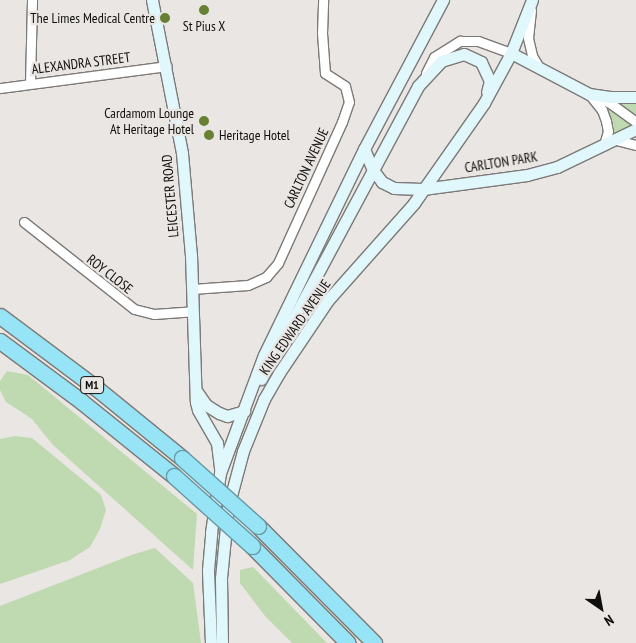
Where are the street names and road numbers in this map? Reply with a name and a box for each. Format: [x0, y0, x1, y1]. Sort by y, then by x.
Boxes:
street label: ALEXANDRA STREET [30, 49, 132, 77]
street label: CARLTON AVENUE [280, 125, 332, 211]
street label: CARLTON PARK [463, 148, 539, 176]
street label: LEICESTER ROAD [158, 154, 182, 238]
street label: ROY CLOSE [84, 251, 136, 297]
street label: KING EDWARD AVENUE [256, 276, 334, 378]
road number: M1 [80, 376, 104, 394]

